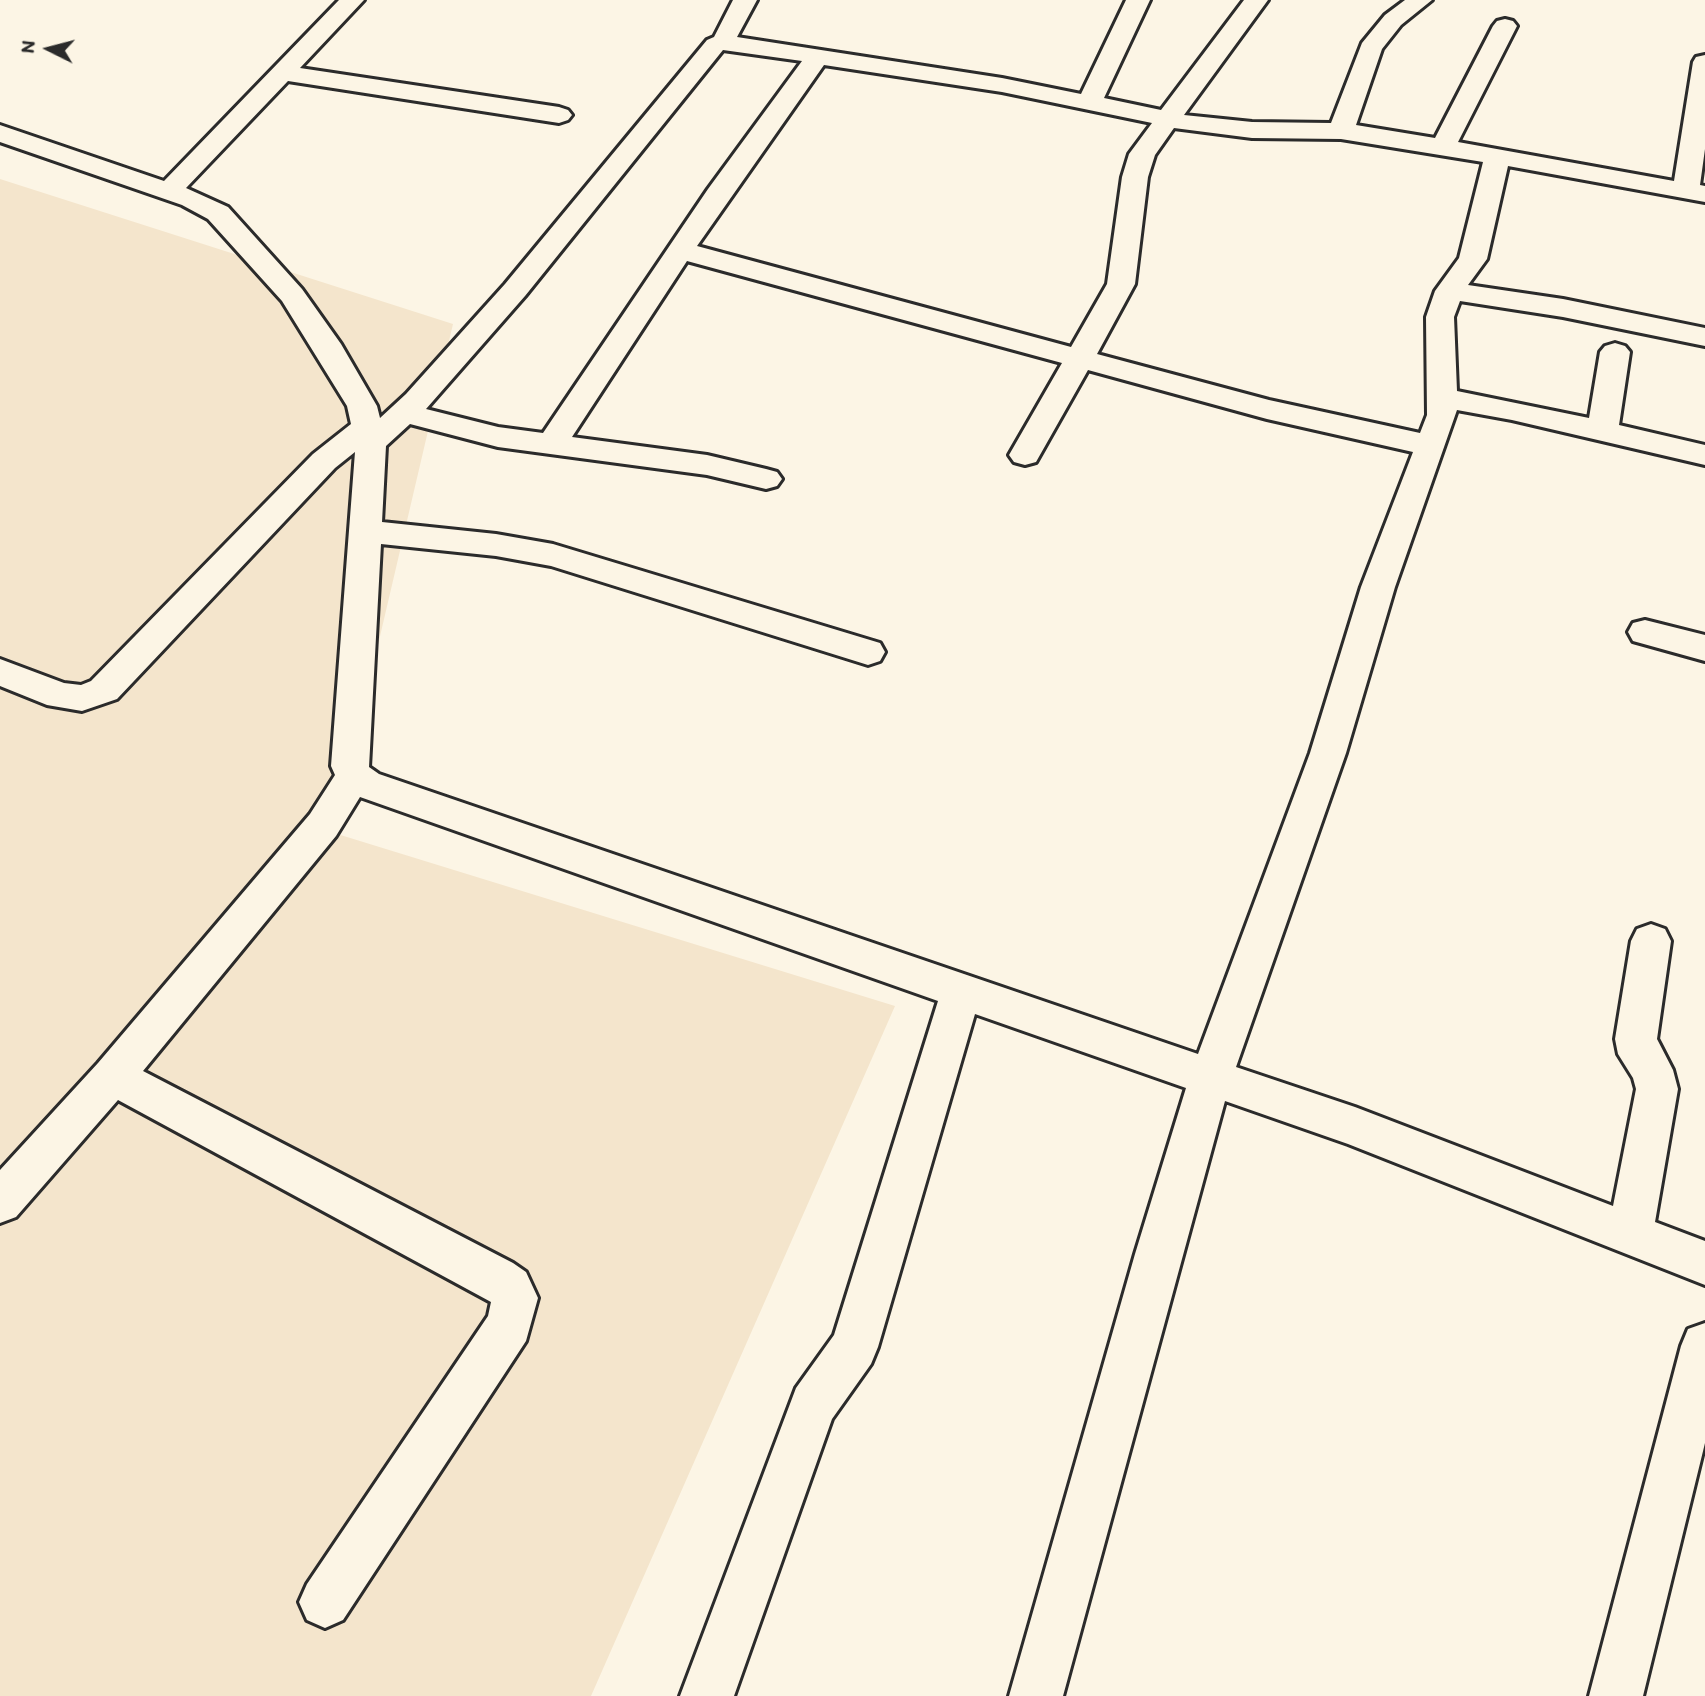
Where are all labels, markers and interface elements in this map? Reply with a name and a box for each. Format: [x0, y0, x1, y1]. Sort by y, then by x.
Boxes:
north arrow [14, 14, 84, 84]
text: N [16, 39, 40, 54]

